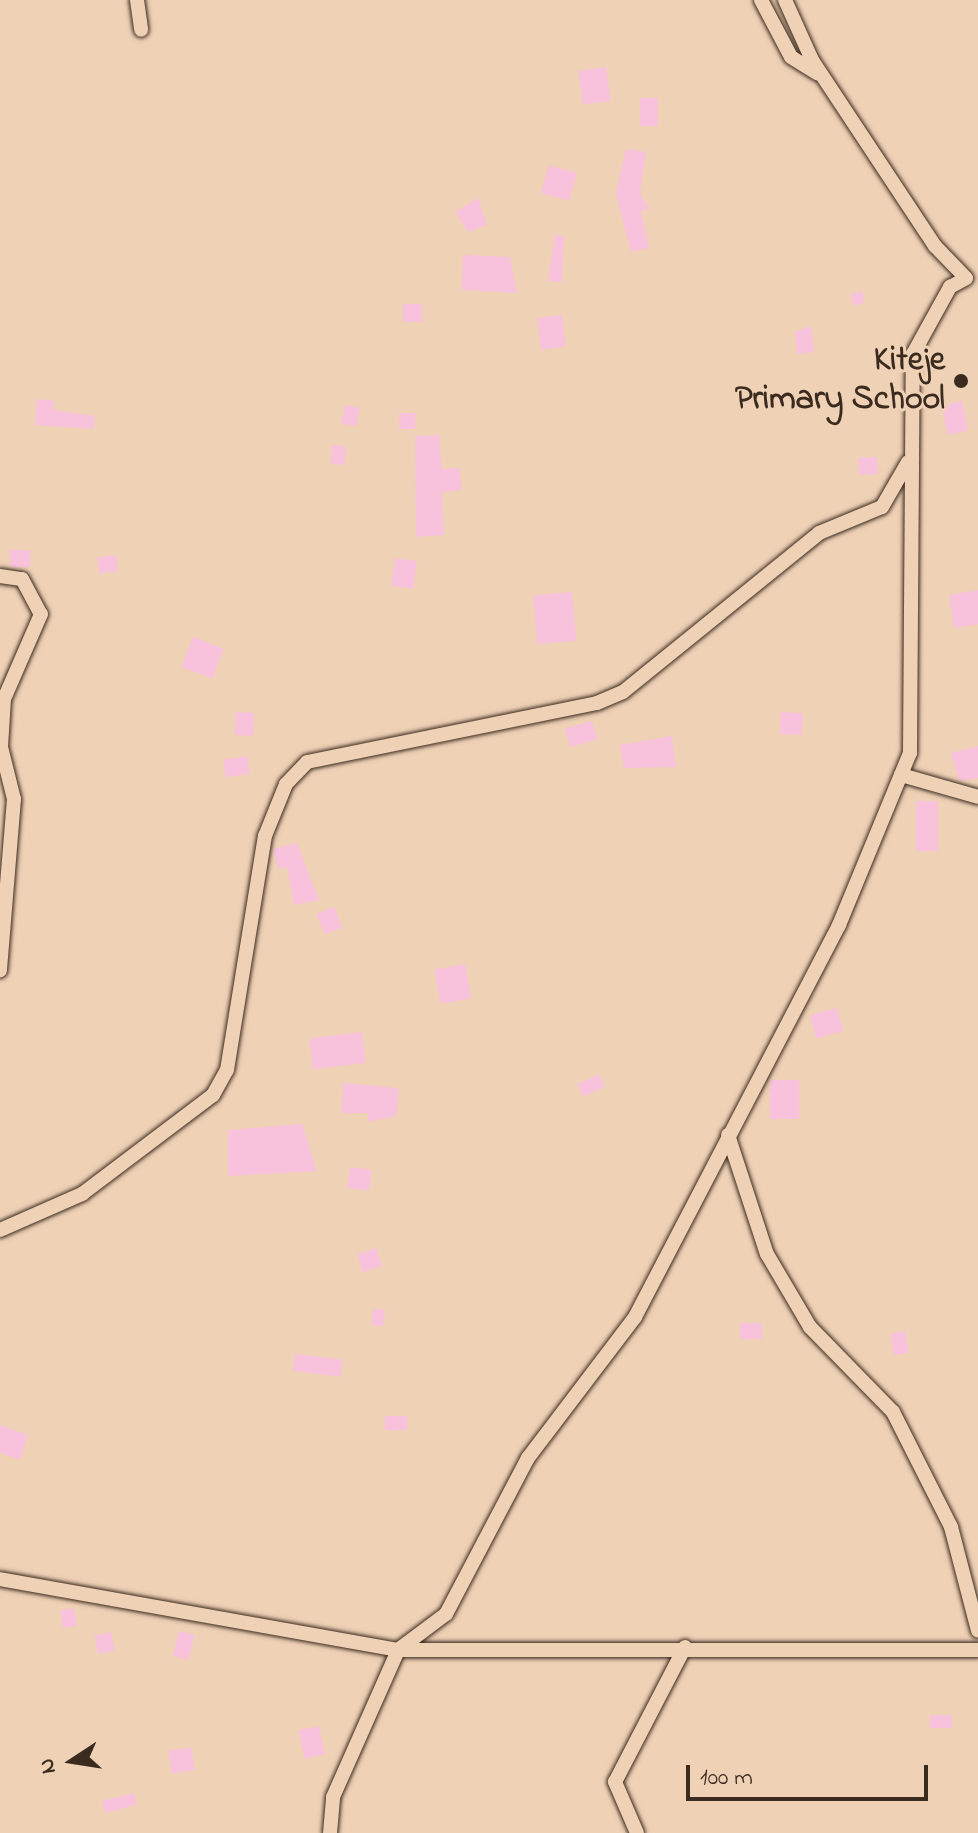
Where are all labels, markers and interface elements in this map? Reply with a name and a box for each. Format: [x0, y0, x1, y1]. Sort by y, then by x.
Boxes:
place label: Kiteje Primary School [735, 341, 945, 420]
marker: Kiteje Primary School [952, 372, 970, 390]
north arrow [32, 1721, 112, 1801]
scale bar [690, 1749, 932, 1799]
text: N [31, 1755, 66, 1777]
text: 100 m [700, 1761, 753, 1796]

